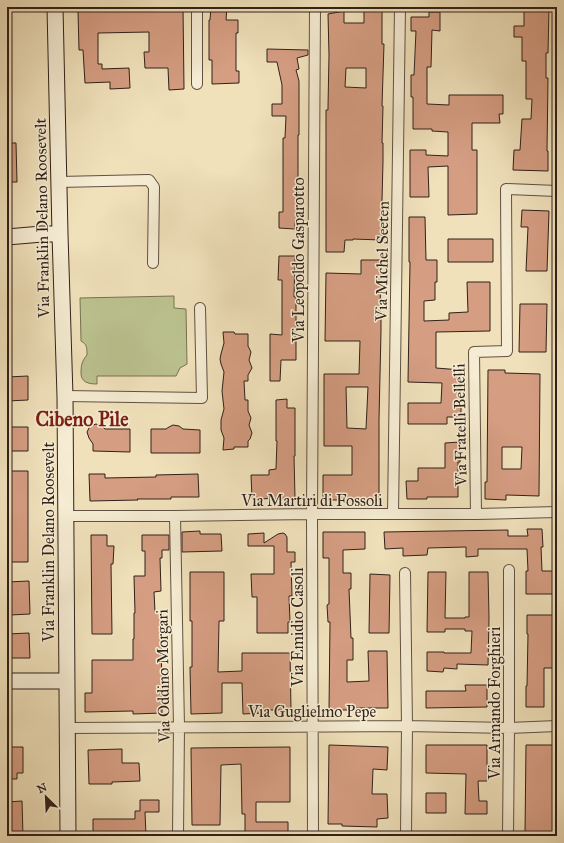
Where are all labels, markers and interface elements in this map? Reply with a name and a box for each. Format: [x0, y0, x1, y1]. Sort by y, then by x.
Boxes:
street label: Via Franklin Delano Roosevelt [31, 117, 53, 319]
street label: Via Leopoldo Gasparotto [289, 177, 308, 344]
street label: Via Michel Seeten [371, 200, 393, 322]
street label: Via Fratelli Bellelli [449, 363, 471, 488]
district label: Cibeno Pile [35, 407, 129, 431]
street label: Via Franklin Delano Roosevelt [39, 442, 58, 643]
street label: Via Martiri di Fossoli [240, 491, 383, 510]
street label: Via Emidio Casoli [288, 567, 307, 688]
street label: Via Oddino Morgari [152, 608, 175, 744]
street label: Via Armando Forghieri [485, 626, 505, 780]
street label: Via Guglielmo Pepe [247, 702, 376, 722]
north arrow [26, 777, 66, 817]
text: N [35, 780, 50, 796]

